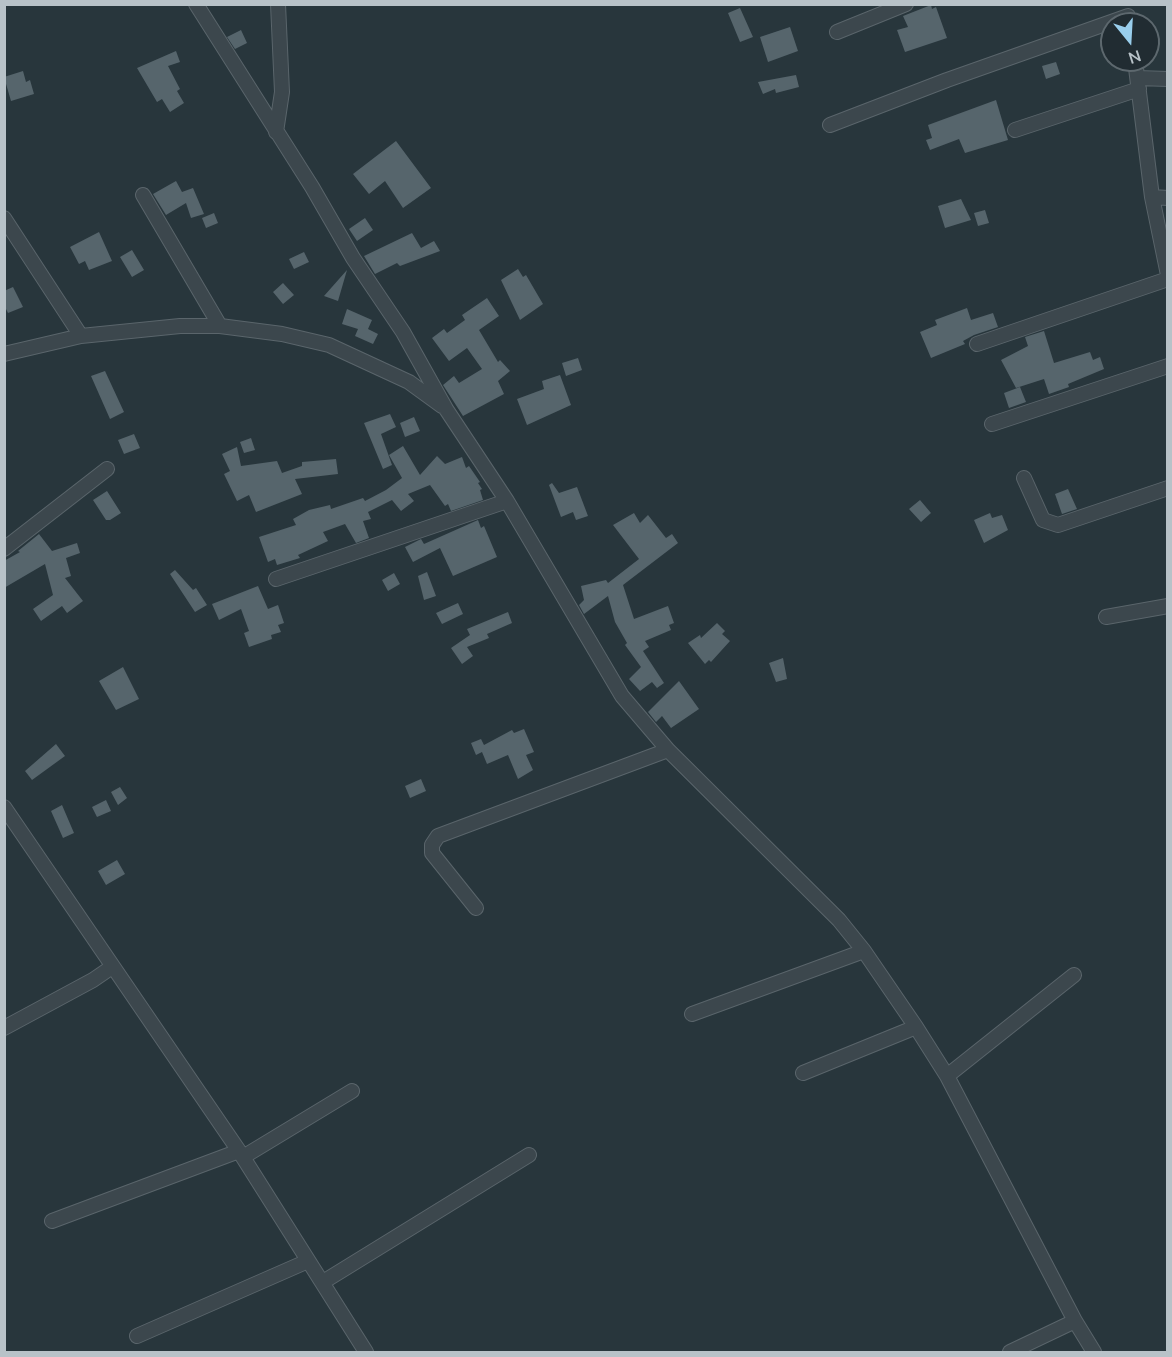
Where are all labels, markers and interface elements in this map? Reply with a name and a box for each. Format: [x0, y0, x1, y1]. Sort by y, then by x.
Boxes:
north arrow [1100, 12, 1160, 72]
text: N [1126, 46, 1144, 69]

